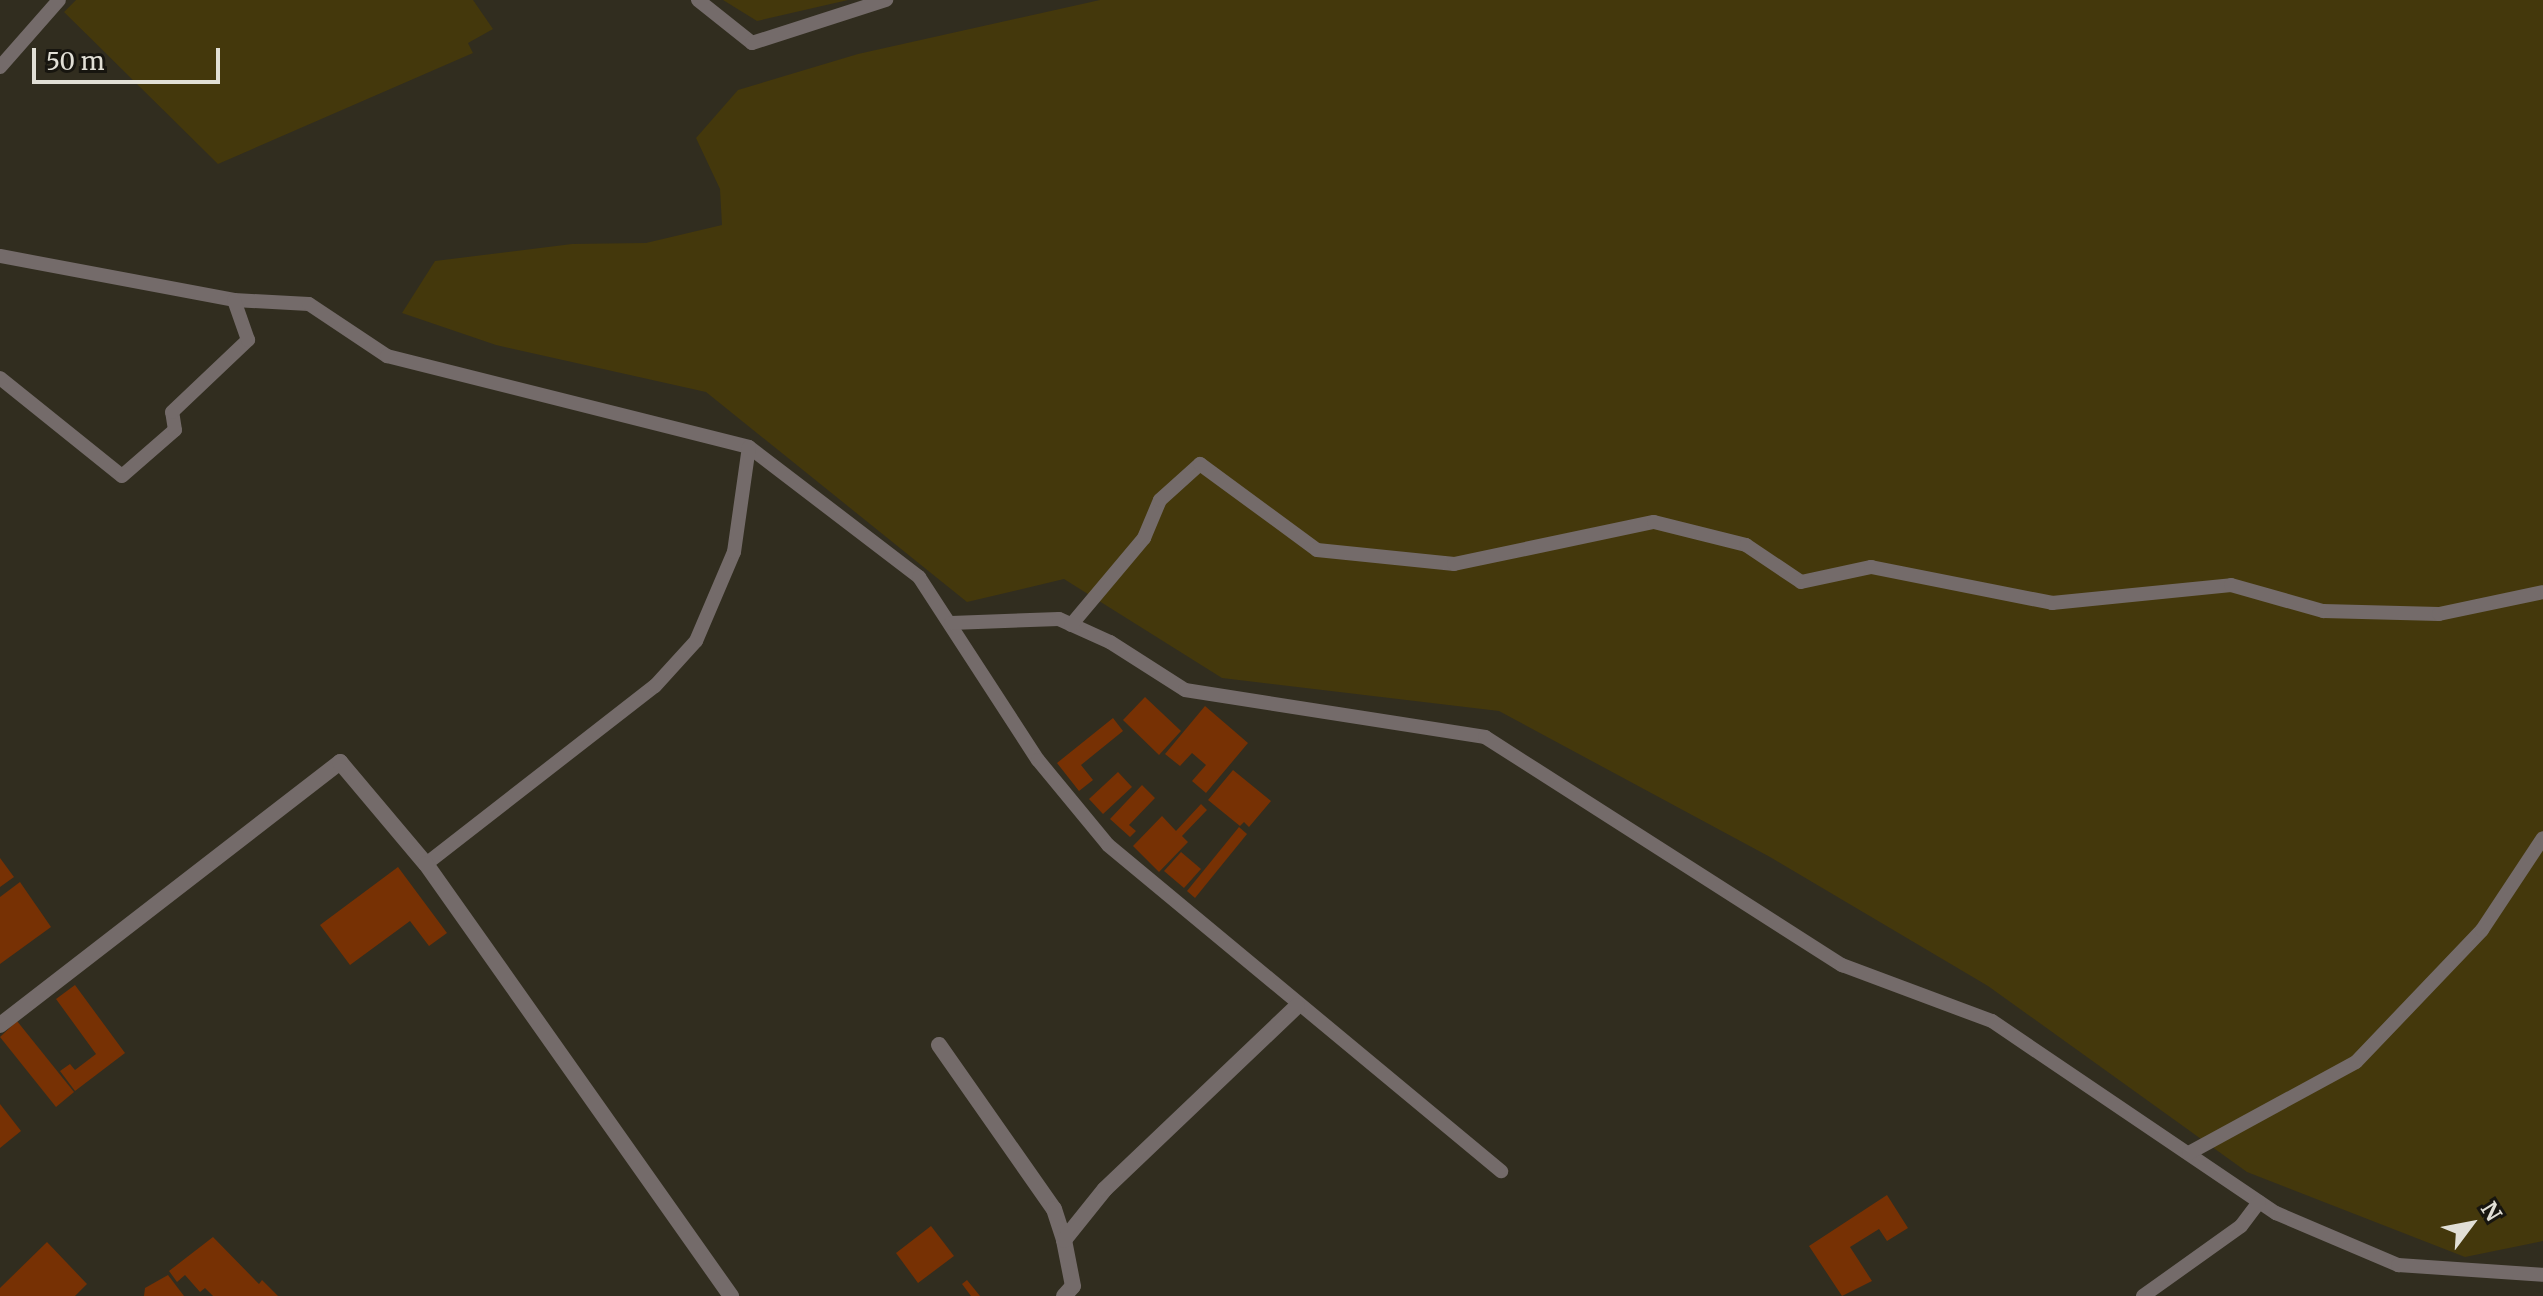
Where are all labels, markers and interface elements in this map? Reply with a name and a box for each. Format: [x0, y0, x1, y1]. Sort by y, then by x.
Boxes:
scale bar [36, 32, 224, 82]
text: 50 m [46, 46, 105, 77]
north arrow [2431, 1184, 2511, 1264]
text: N [2475, 1196, 2508, 1226]

